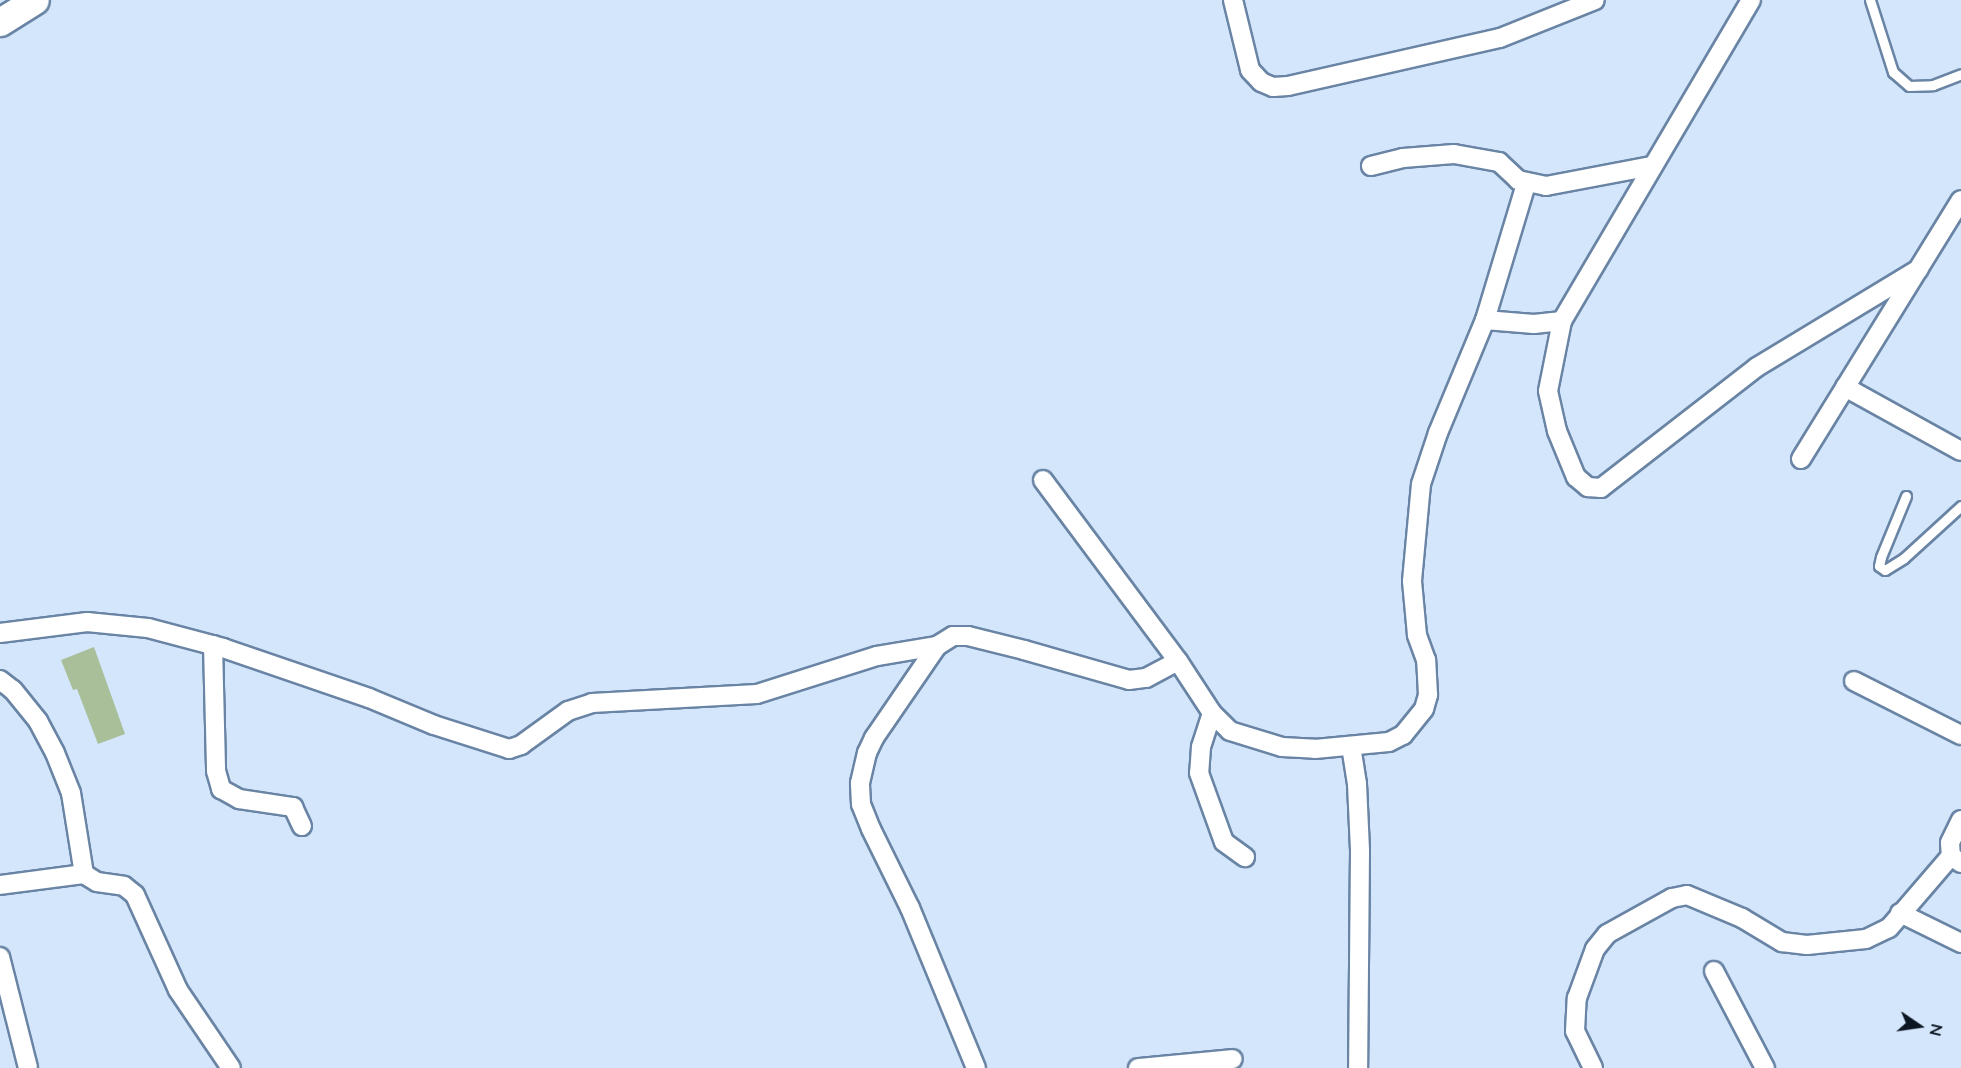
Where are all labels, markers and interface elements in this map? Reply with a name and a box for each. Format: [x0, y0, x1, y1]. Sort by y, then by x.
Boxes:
north arrow [1889, 996, 1949, 1056]
text: N [1925, 1022, 1948, 1038]

